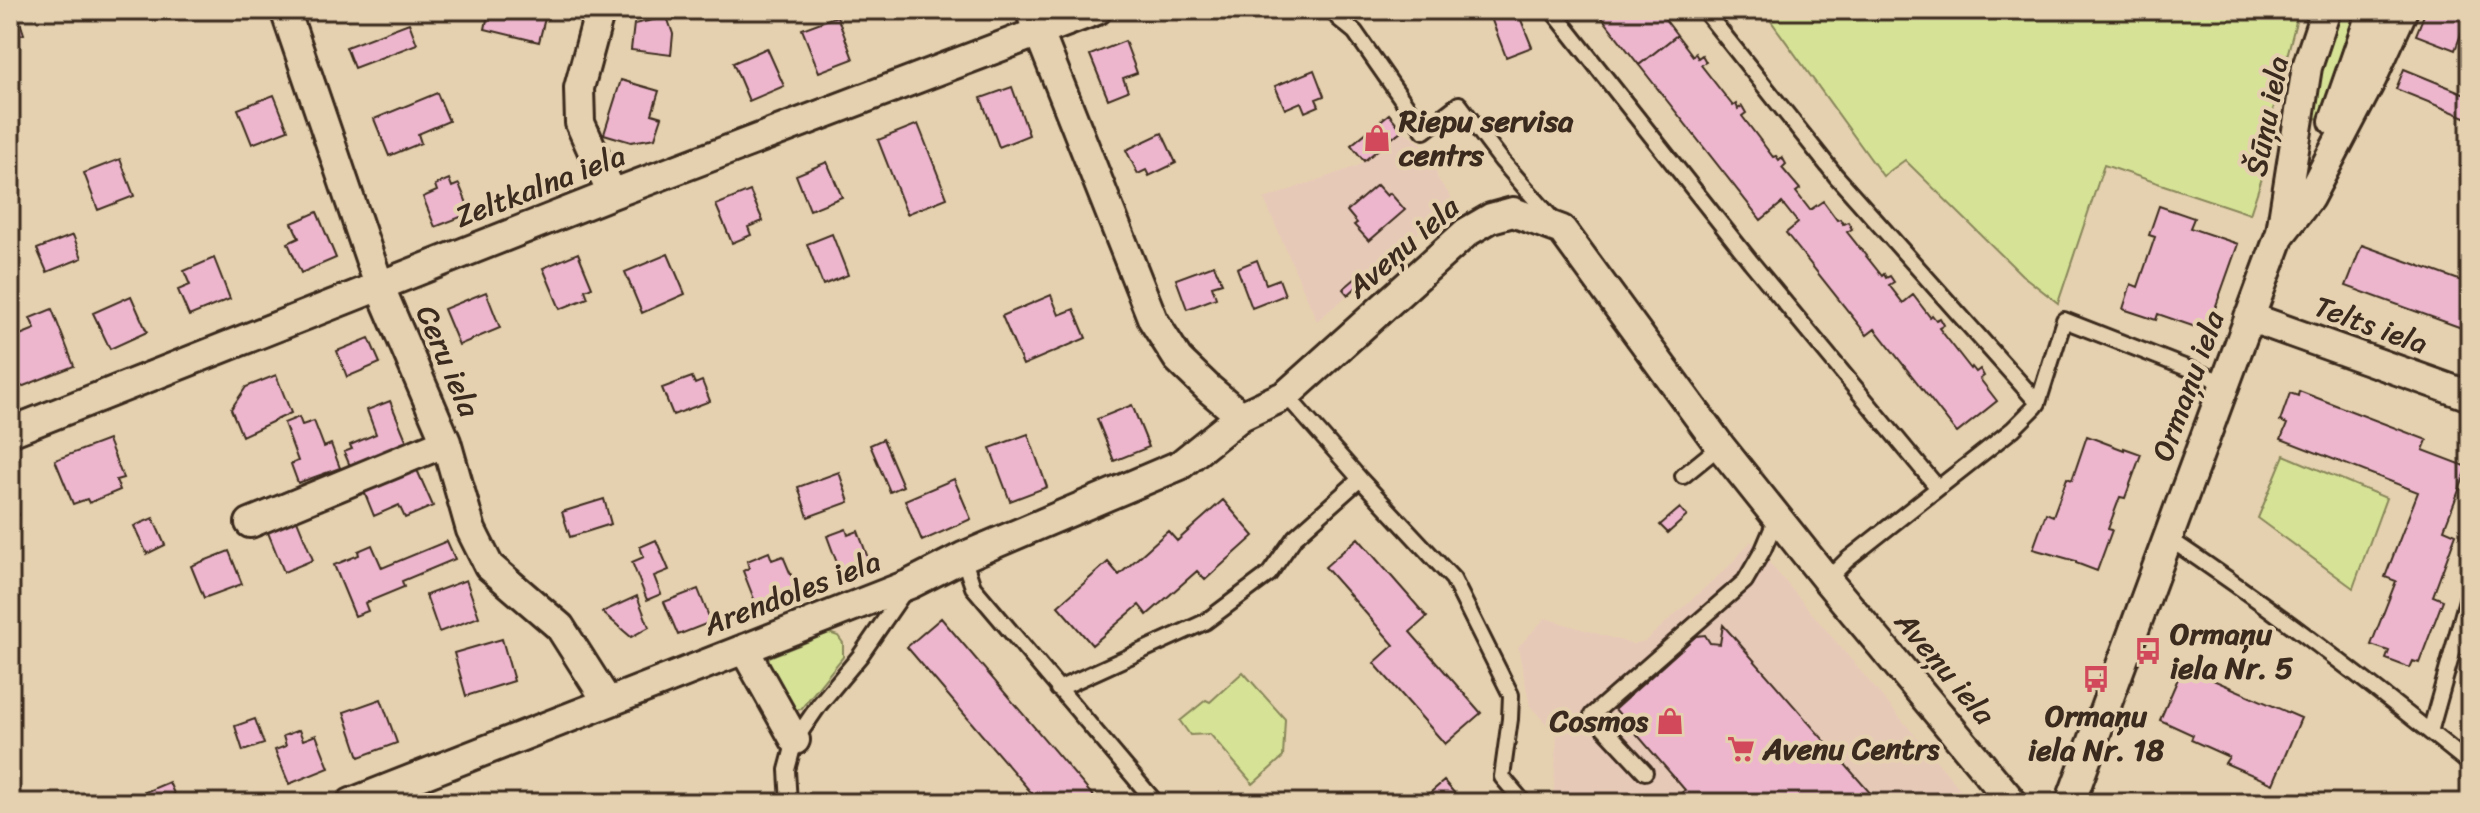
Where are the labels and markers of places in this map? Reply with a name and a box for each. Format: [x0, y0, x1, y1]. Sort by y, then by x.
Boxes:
place label: Riepu servisa centrs [1398, 94, 1574, 182]
shop icon: Riepu servisa centrs [1362, 123, 1392, 153]
place label: Ormaņu iela Nr. 5 [2170, 607, 2293, 695]
bus stop icon: Ormaņu iela Nr. 5 [2133, 636, 2163, 666]
bus stop icon: Ormaņu iela Nr. 18 [2081, 664, 2111, 694]
place label: Ormaņu iela Nr. 18 [2028, 689, 2164, 777]
place label: Cosmos [1549, 694, 1649, 748]
shop icon: Cosmos [1655, 706, 1685, 736]
place label: Avenu Centrs [1761, 722, 1940, 776]
supermarket icon: Avenu Centrs [1726, 734, 1756, 764]

